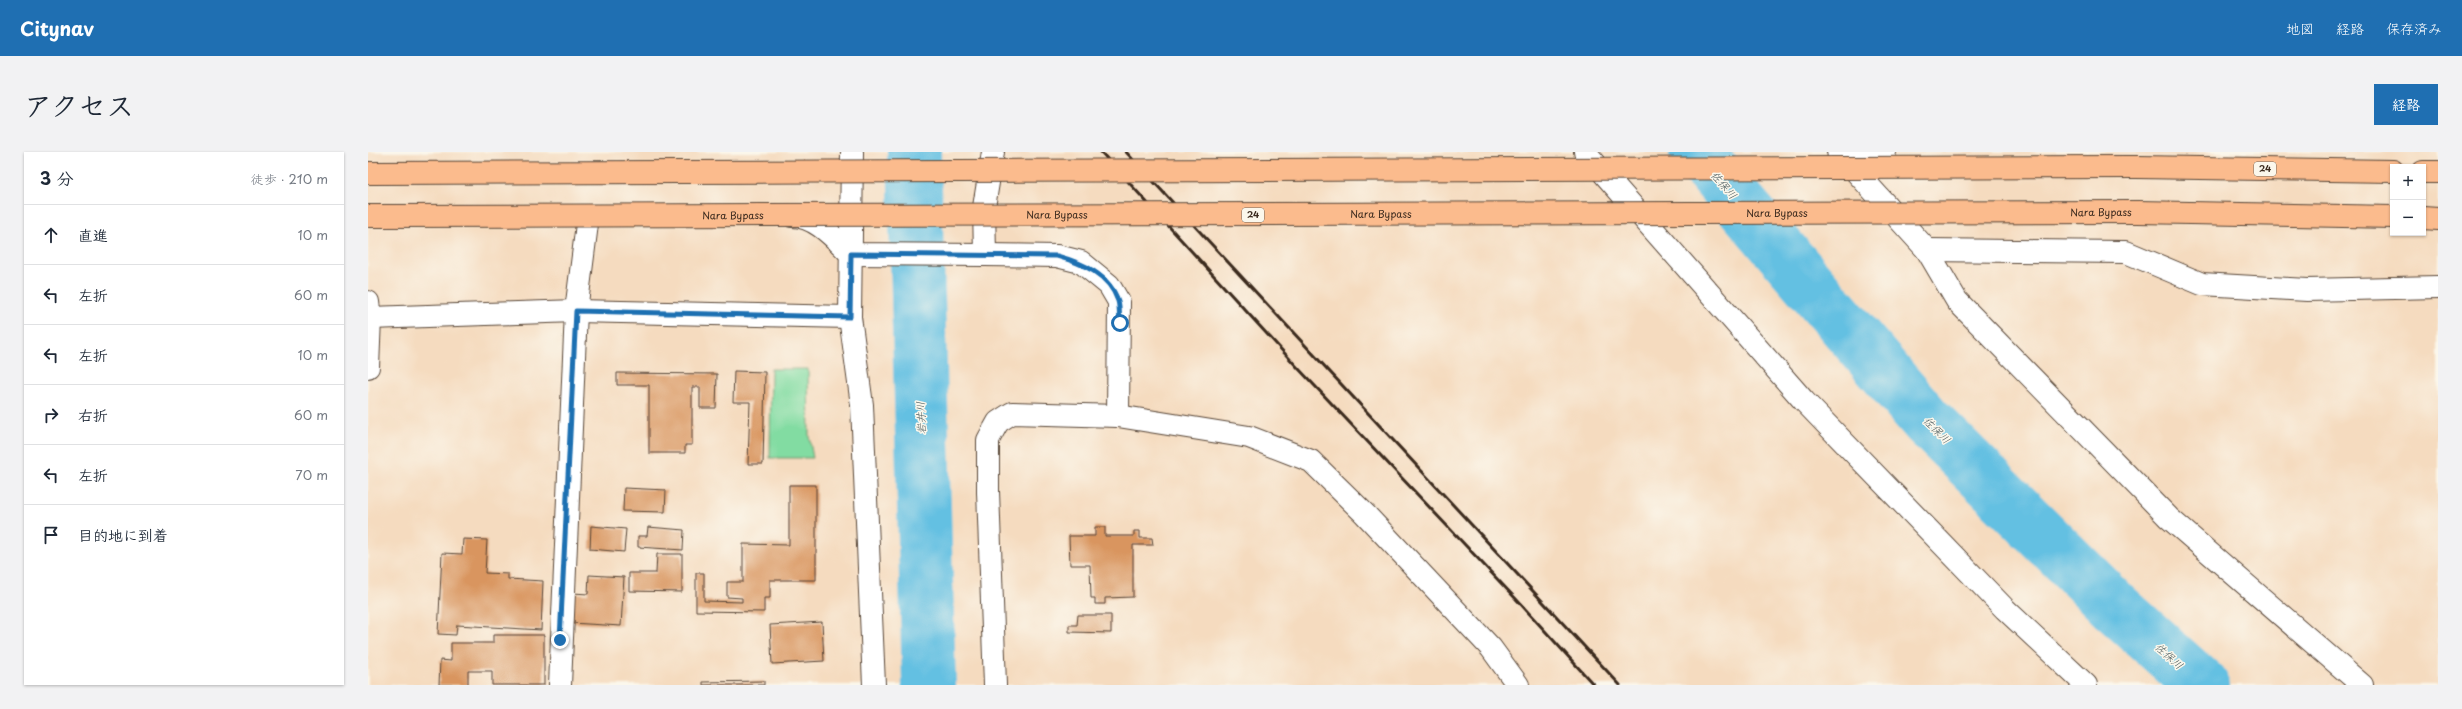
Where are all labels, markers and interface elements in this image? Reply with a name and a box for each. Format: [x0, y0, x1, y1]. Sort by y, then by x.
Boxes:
text: Citynav [20, 14, 94, 42]
text: 地図 [2286, 18, 2314, 39]
text: 経路 [2336, 18, 2364, 39]
text: 保存済み [2386, 18, 2442, 39]
text: アクセス [24, 83, 134, 126]
button: 経路 [2374, 84, 2438, 125]
road number: 24 [2254, 162, 2276, 176]
map controls [2390, 164, 2426, 236]
button: + [2390, 164, 2426, 200]
text: 3 分 [40, 165, 74, 191]
water label: 佐保川 [1707, 167, 1742, 203]
text: 徒歩 · 210 m [251, 169, 328, 188]
button: − [2390, 200, 2426, 236]
street label: Nara Bypass [2070, 204, 2132, 220]
street label: Nara Bypass [1746, 205, 1808, 221]
street label: Nara Bypass [1026, 206, 1088, 222]
street label: Nara Bypass [1350, 206, 1412, 222]
street label: Nara Bypass [702, 207, 764, 223]
road number: 24 [1242, 208, 1264, 222]
text: 直進 [78, 223, 108, 246]
icon: ahead [40, 224, 62, 246]
text: 10 m [298, 225, 328, 244]
text: 左折 [78, 283, 108, 306]
icon: left [40, 284, 62, 306]
text: 60 m [294, 285, 328, 304]
route start [1111, 314, 1129, 332]
text: 左折 [78, 343, 108, 366]
icon: left [40, 344, 62, 366]
text: 10 m [298, 345, 328, 364]
water label: 岩井川 [911, 401, 930, 435]
text: 右折 [78, 403, 108, 426]
icon: right [40, 404, 62, 426]
text: 60 m [294, 405, 328, 424]
water label: 佐保川 [1920, 412, 1955, 447]
text: 左折 [78, 463, 108, 486]
icon: left [40, 464, 62, 486]
text: 70 m [295, 465, 328, 484]
text: 目的地に到着 [78, 523, 168, 546]
icon: arrive [40, 524, 62, 546]
route end [551, 631, 569, 649]
water label: 佐保川 [2151, 638, 2187, 673]

